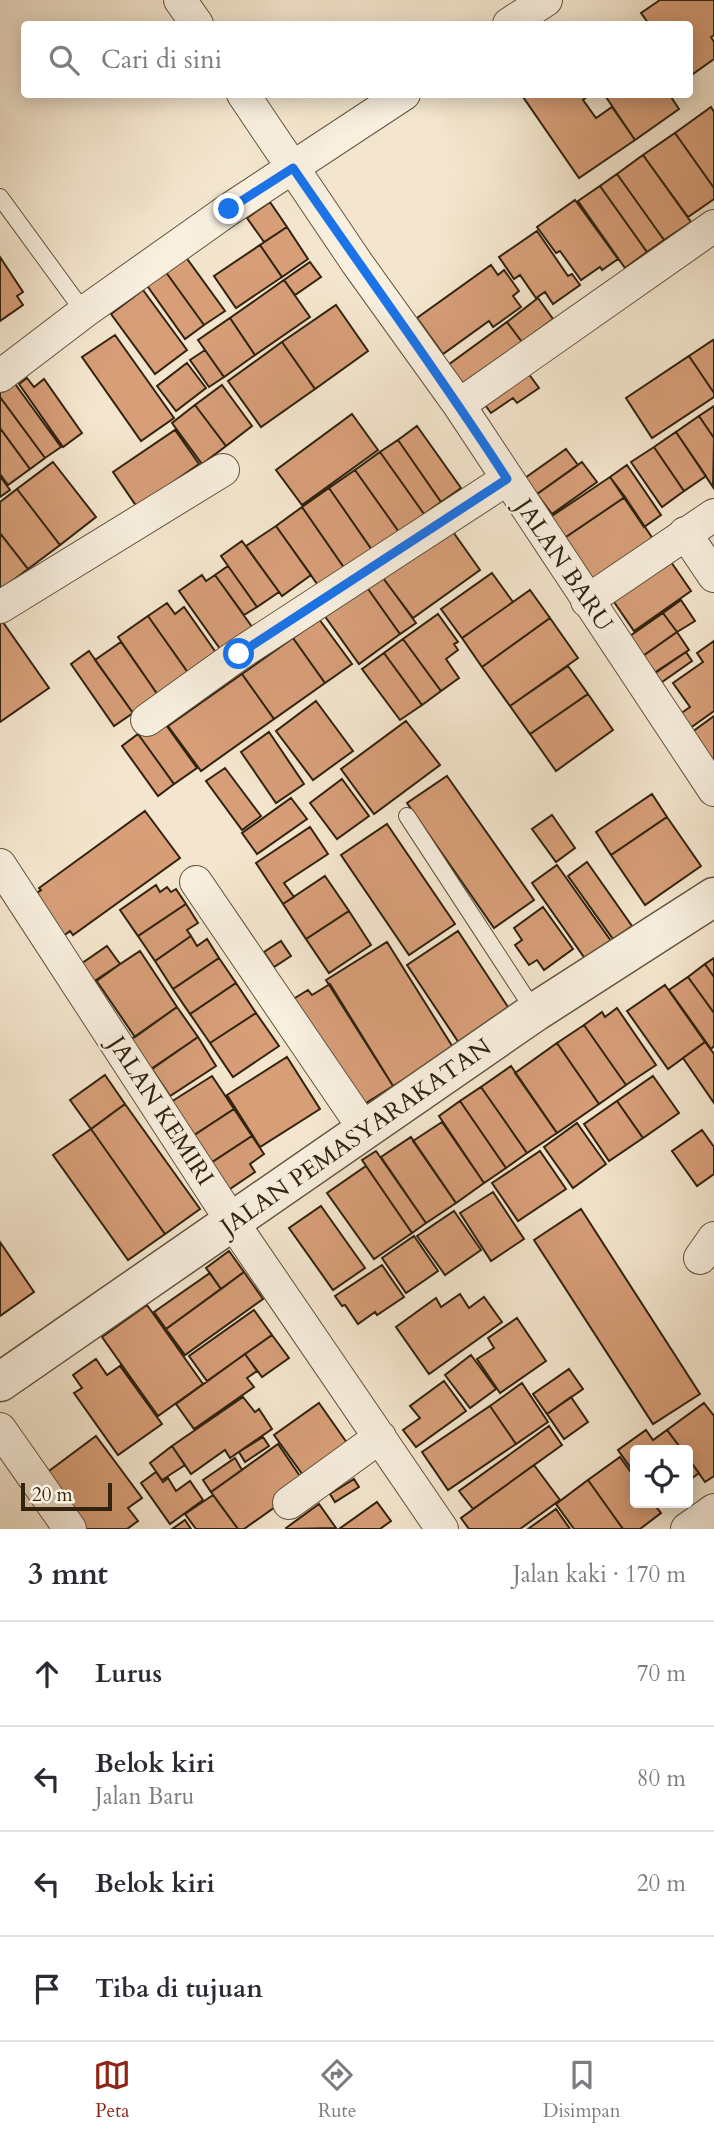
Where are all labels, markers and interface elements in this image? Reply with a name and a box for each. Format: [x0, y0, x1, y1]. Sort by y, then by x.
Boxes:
search box [21, 21, 693, 98]
icon: search [45, 41, 83, 79]
text: Cari di sini [101, 42, 222, 77]
route end [213, 193, 244, 224]
street label: JALAN BARU [506, 490, 621, 638]
route start [223, 638, 254, 669]
street label: JALAN KEMIRI [99, 1027, 222, 1192]
street label: JALAN PEMASYARAKATAN [212, 1031, 498, 1245]
map controls [630, 1445, 693, 1508]
button: locate [630, 1445, 693, 1508]
scale bar [21, 1480, 112, 1512]
text: 20 m [32, 1482, 73, 1508]
text: 3 mnt [28, 1554, 108, 1595]
text: Jalan kaki · 170 m [513, 1559, 686, 1590]
icon: ahead [28, 1655, 66, 1693]
text: Lurus [95, 1656, 162, 1691]
text: 70 m [637, 1658, 686, 1689]
text: Belok kiri [95, 1746, 215, 1781]
icon: left [28, 1760, 66, 1798]
text: 80 m [637, 1763, 686, 1794]
text: Jalan Baru [95, 1781, 194, 1812]
icon: left [28, 1865, 66, 1903]
text: Belok kiri [95, 1866, 215, 1901]
text: 20 m [637, 1868, 686, 1899]
icon: arrive [28, 1970, 66, 2008]
text: Tiba di tujuan [95, 1971, 263, 2006]
tab: Peta [93, 2056, 131, 2124]
tab: Rute [318, 2056, 356, 2124]
tab: Disimpan [543, 2056, 621, 2124]

